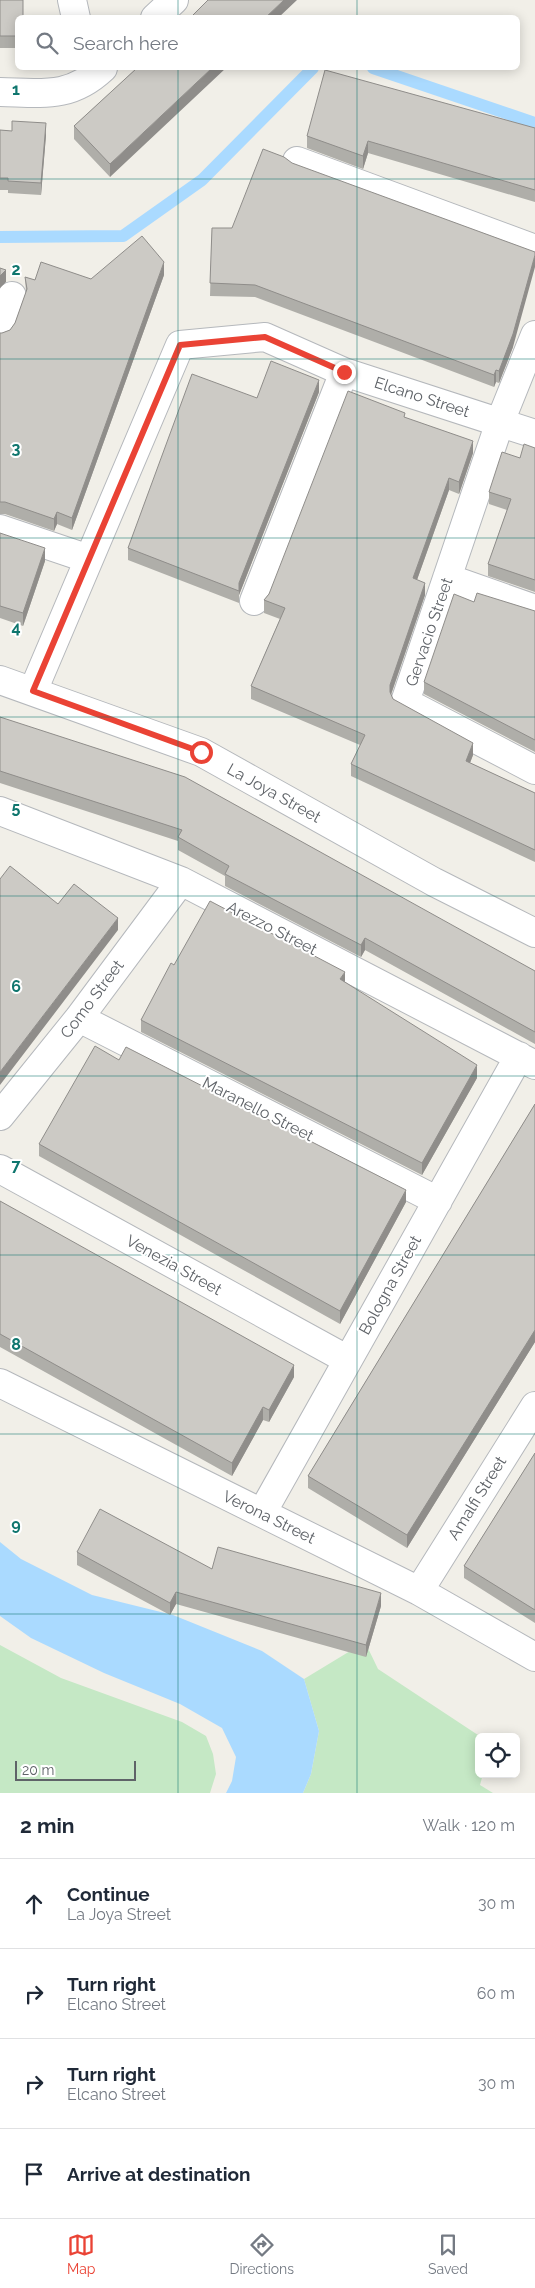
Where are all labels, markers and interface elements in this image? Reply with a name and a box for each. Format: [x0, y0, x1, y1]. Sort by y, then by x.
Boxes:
search box [15, 15, 520, 70]
icon: search [33, 29, 61, 57]
text: Search here [73, 32, 179, 54]
text: 1 [12, 80, 20, 99]
text: 2 [11, 260, 21, 279]
route end [333, 361, 356, 384]
street label: Elcano Street [372, 373, 473, 422]
text: 3 [12, 439, 21, 458]
street label: Gervacio Street [402, 575, 457, 689]
text: 4 [11, 618, 21, 637]
route start [190, 741, 213, 764]
street label: La Joya Street [224, 759, 325, 827]
text: 5 [12, 798, 21, 817]
street label: Arezzo Street [224, 897, 321, 959]
street label: Como Street [56, 956, 128, 1042]
text: 6 [11, 977, 21, 996]
street label: Maranello Street [199, 1073, 317, 1146]
text: 7 [12, 1156, 21, 1175]
street label: Venezia Street [123, 1231, 226, 1299]
street label: Bologna Street [355, 1232, 425, 1338]
text: 8 [11, 1335, 21, 1354]
street label: Amalfi Street [444, 1452, 511, 1543]
street label: Verona Street [220, 1486, 319, 1548]
text: 9 [11, 1515, 21, 1534]
map controls [475, 1733, 520, 1778]
button: locate [475, 1733, 520, 1778]
scale bar [15, 1758, 136, 1781]
text: 20 m [22, 1762, 54, 1778]
text: 2 min [20, 1813, 74, 1838]
text: Walk · 120 m [423, 1816, 515, 1835]
text: Continue [67, 1883, 150, 1905]
icon: ahead [20, 1890, 48, 1918]
text: 30 m [478, 1894, 515, 1913]
text: La Joya Street [67, 1905, 171, 1924]
text: Turn right [67, 1973, 156, 1995]
icon: right [20, 1980, 48, 2008]
text: 60 m [477, 1984, 515, 2003]
text: Elcano Street [67, 1995, 166, 2014]
text: Turn right [67, 2063, 156, 2085]
icon: right [20, 2070, 48, 2098]
text: 30 m [478, 2074, 515, 2093]
text: Elcano Street [67, 2085, 166, 2104]
icon: arrive [20, 2160, 48, 2188]
text: Arrive at destination [67, 2163, 251, 2185]
tab: Map [67, 2231, 95, 2277]
tab: Directions [229, 2231, 294, 2277]
tab: Saved [428, 2231, 468, 2277]

